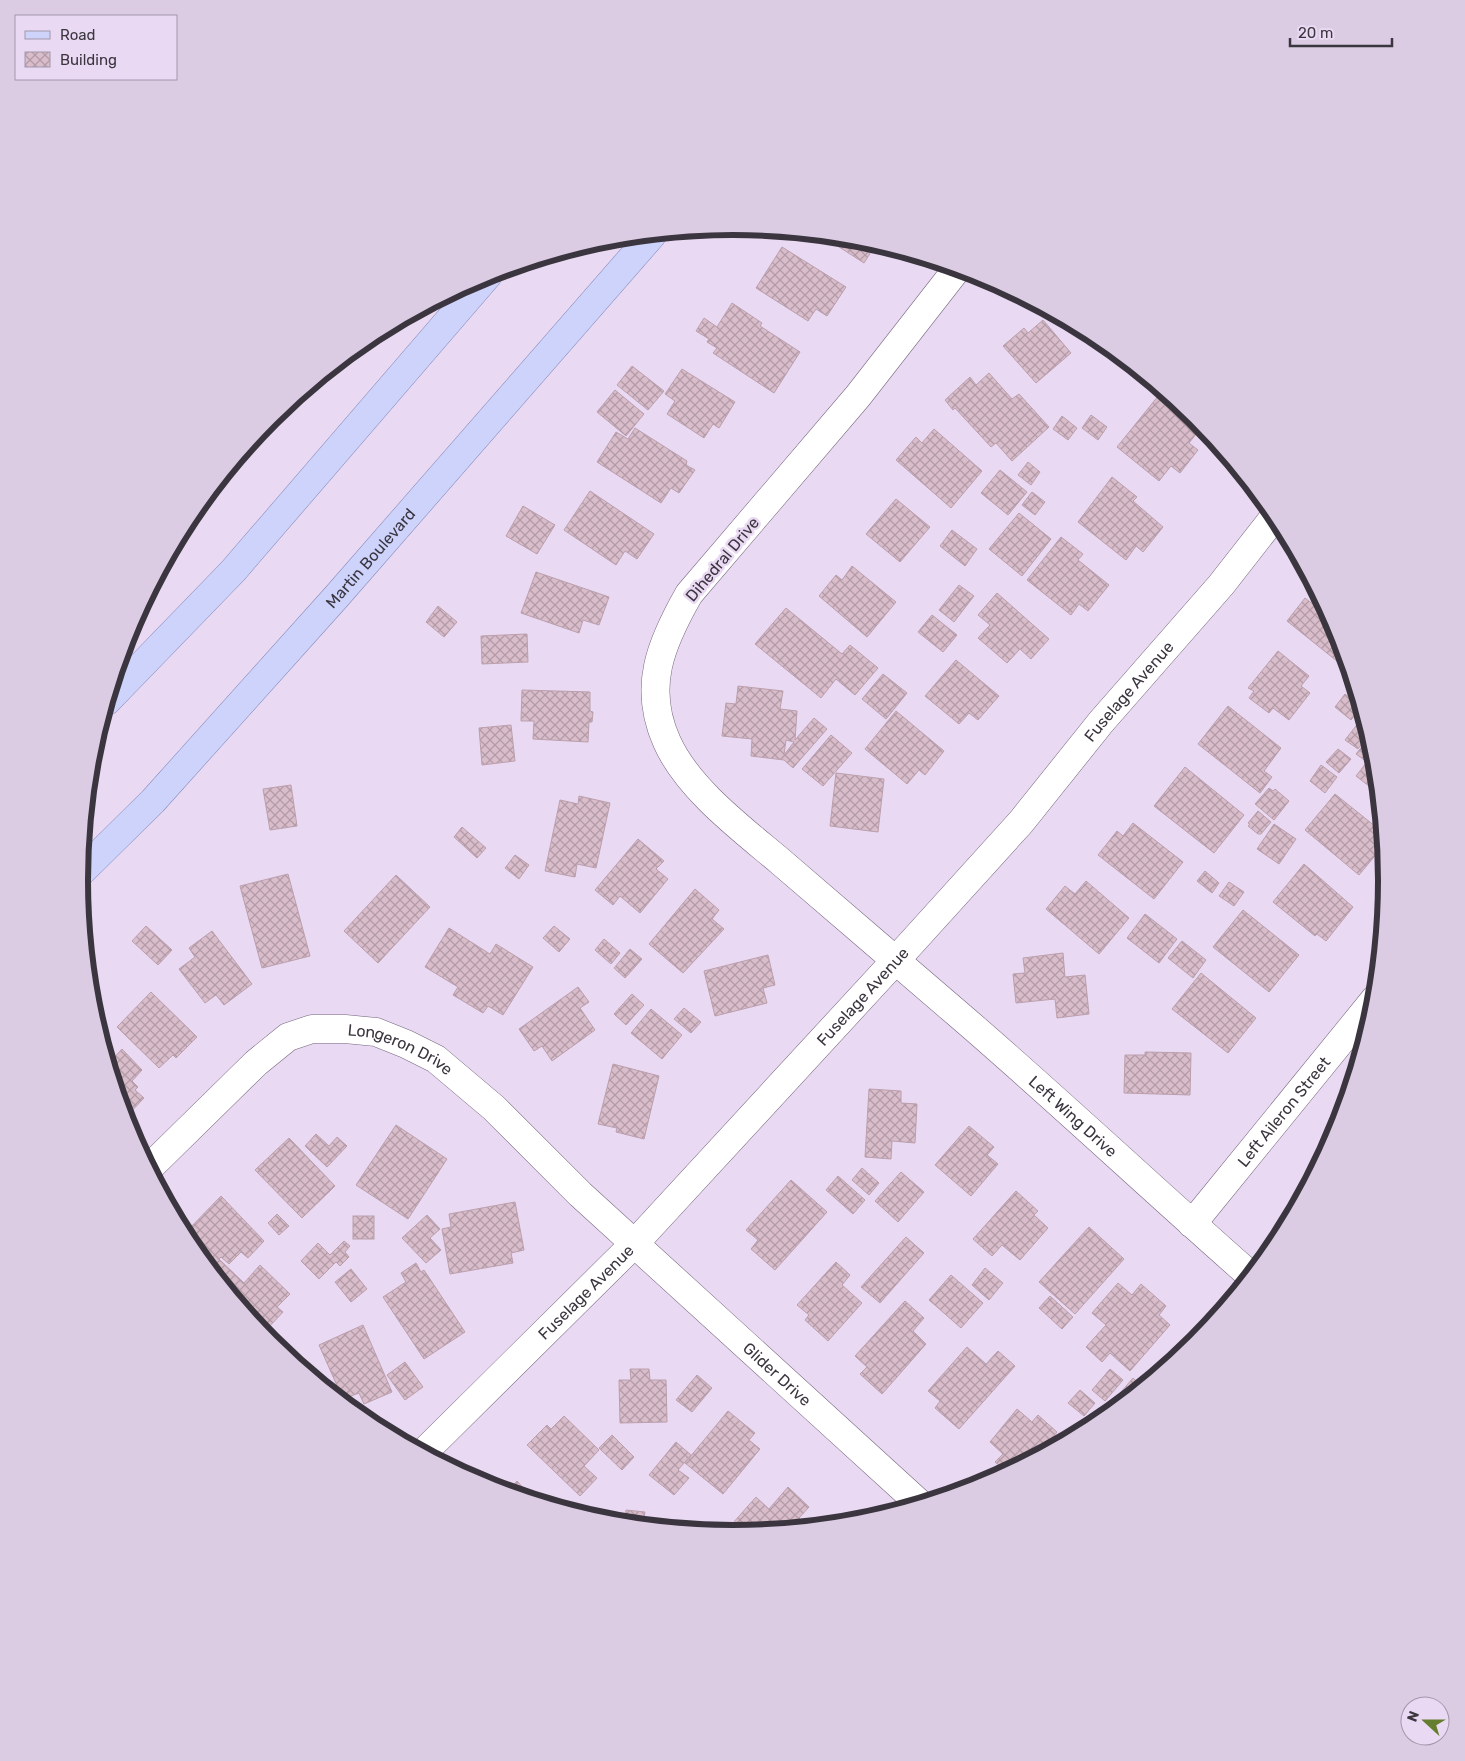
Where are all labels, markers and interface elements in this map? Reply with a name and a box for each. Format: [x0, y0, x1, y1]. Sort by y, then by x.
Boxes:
legend [15, 15, 178, 80]
scale bar [1290, 15, 1392, 47]
text: 20 m [1298, 24, 1333, 42]
text: Road [60, 26, 96, 44]
text: Building [60, 51, 117, 69]
street label: Martin Boulevard [322, 504, 419, 612]
street label: Dihedral Drive [682, 513, 763, 605]
street label: Fuselage Avenue [1080, 637, 1178, 745]
street label: Fuselage Avenue [813, 943, 913, 1050]
street label: Longeron Drive [347, 1020, 457, 1079]
street label: Left Aileron Street [1234, 1053, 1334, 1171]
street label: Left Wing Drive [1025, 1072, 1121, 1161]
street label: Fuselage Avenue [534, 1241, 638, 1344]
street label: Glider Drive [739, 1338, 815, 1410]
north arrow [1400, 1696, 1450, 1746]
text: N [1404, 1709, 1423, 1724]

